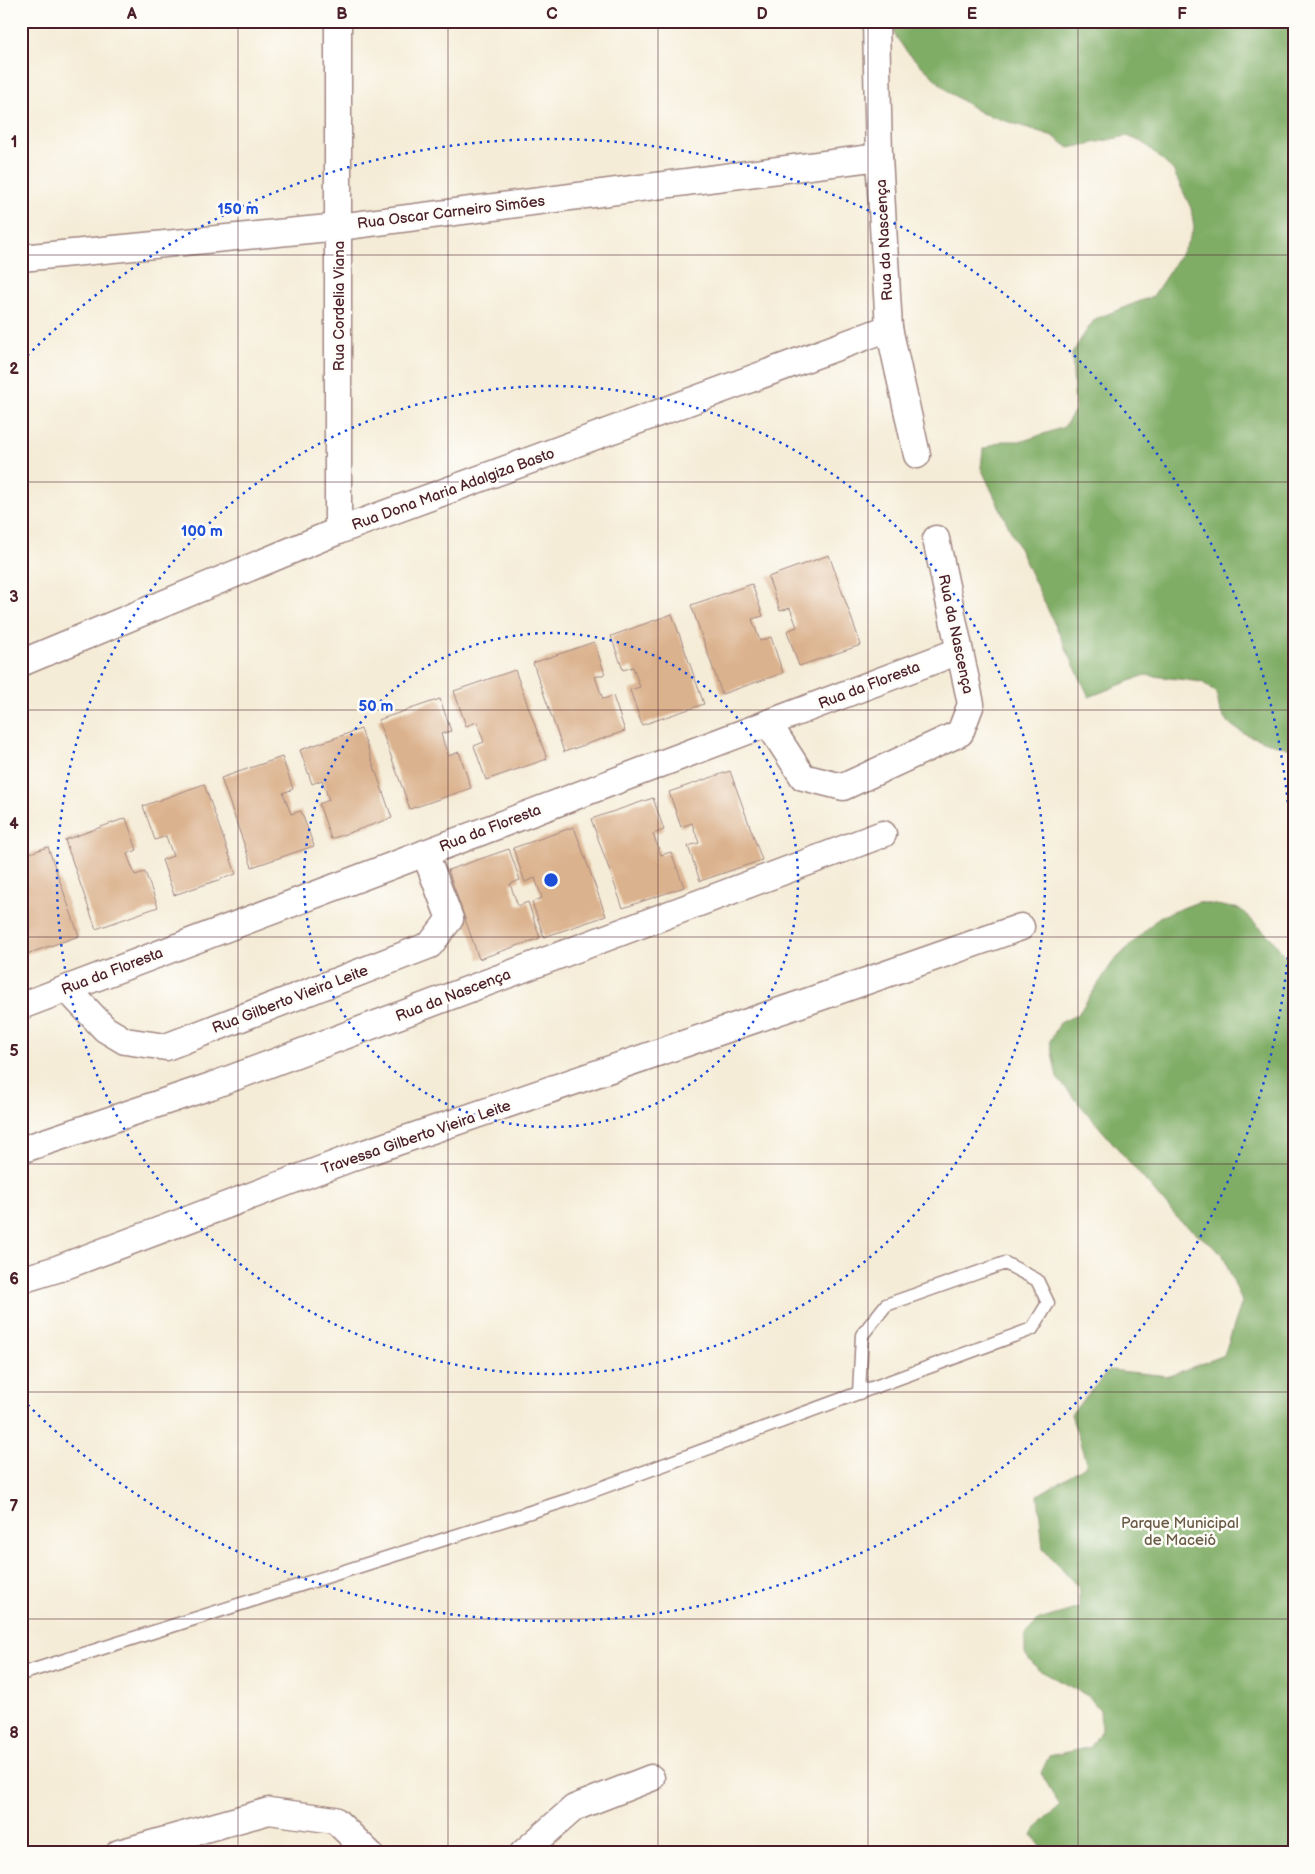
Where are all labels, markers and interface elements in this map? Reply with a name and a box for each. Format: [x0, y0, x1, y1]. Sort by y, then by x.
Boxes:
text: A [126, 5, 137, 24]
text: B [336, 5, 348, 24]
text: C [546, 5, 558, 24]
text: D [756, 5, 768, 24]
text: E [967, 5, 977, 24]
text: F [1177, 5, 1187, 24]
text: 1 [11, 133, 17, 152]
street label: Rua da Nascença [872, 179, 897, 301]
street label: Rua Oscar Carneiro Simões [356, 191, 547, 233]
text: 150 m [217, 200, 259, 219]
street label: Rua Cordelia Viana [330, 241, 349, 371]
text: 2 [9, 360, 19, 379]
street label: Rua Dona Maria Adalgiza Basto [349, 444, 557, 535]
text: 100 m [181, 522, 223, 541]
street label: Rua da Nascença [934, 573, 977, 696]
text: 3 [9, 588, 19, 607]
street label: Rua da Floresta [816, 657, 923, 714]
text: 50 m [359, 697, 394, 716]
street label: Rua da Floresta [437, 800, 544, 857]
text: 4 [9, 815, 19, 834]
centre of rings [542, 871, 560, 889]
street label: Rua da Floresta [59, 943, 166, 1000]
street label: Rua Gilberto Vieira Leite [210, 961, 371, 1038]
street label: Rua da Nascença [393, 965, 513, 1026]
text: 5 [9, 1042, 19, 1061]
street label: Travessa Gilberto Vieira Leite [319, 1096, 513, 1179]
text: 6 [9, 1270, 19, 1289]
text: 7 [10, 1497, 19, 1516]
park label: Parque Municipal de Maceió [1121, 1514, 1239, 1550]
text: 8 [9, 1724, 19, 1743]

